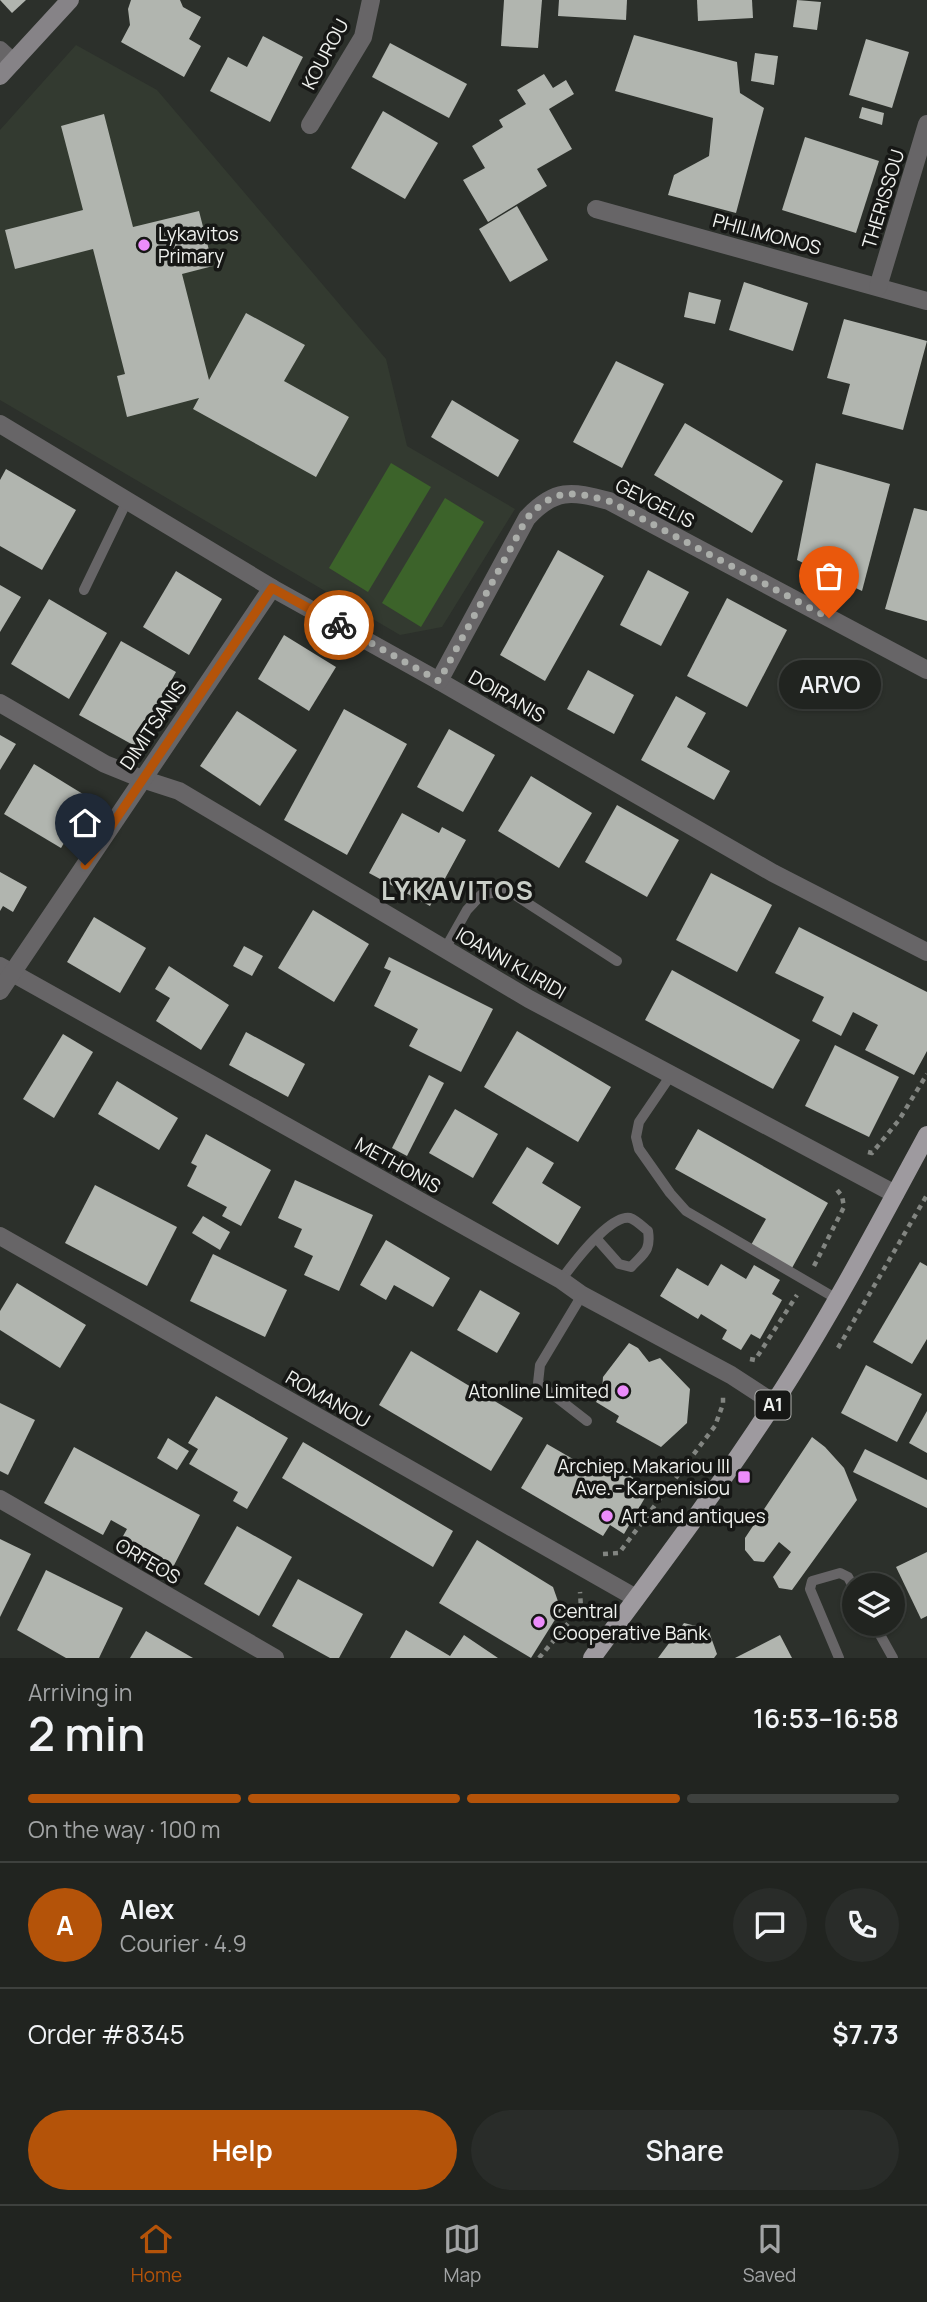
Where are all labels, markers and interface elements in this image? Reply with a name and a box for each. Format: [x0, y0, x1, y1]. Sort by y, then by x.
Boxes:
street label: KOUROU [295, 14, 355, 94]
street label: THERISSOU [856, 146, 910, 252]
street label: PHILIMONOS [710, 207, 824, 261]
place label: Lykavitos Primary [158, 221, 239, 269]
marker: Lykavitos Primary [136, 237, 152, 253]
street label: GEVGELIS [611, 472, 699, 534]
pin [799, 546, 859, 618]
icon: bag [810, 557, 848, 595]
courier [304, 590, 374, 660]
icon: bike [320, 606, 358, 644]
callout: ARVO [778, 660, 880, 709]
street label: DOIRANIS [464, 664, 550, 728]
text: ARVO [799, 668, 861, 700]
street label: DIMITSANIS [114, 675, 192, 774]
pin [55, 793, 115, 865]
icon: home [66, 804, 104, 842]
district label: LYKAVITOS [381, 872, 535, 908]
street label: IOANNI KLIRIDI [451, 921, 571, 1005]
street label: METHONIS [351, 1131, 446, 1199]
street label: ROMANOU [281, 1364, 375, 1434]
place label: Atonline Limited [468, 1378, 609, 1404]
marker: Atonline Limited [615, 1383, 631, 1399]
road number: A1 [756, 1390, 790, 1420]
place label: Archiep. Makariou III Ave. - Karpenisiou [557, 1453, 730, 1501]
marker: Archiep. Makariou III Ave. - Karpenisiou [736, 1469, 752, 1485]
place label: Art and antiques [621, 1503, 766, 1529]
marker: Art and antiques [599, 1508, 615, 1524]
street label: ORFEOS [111, 1532, 185, 1590]
map controls [842, 1573, 905, 1636]
button: layers [842, 1573, 905, 1636]
place label: Central Cooperative Bank [553, 1598, 708, 1646]
marker: Central Cooperative Bank [531, 1614, 547, 1630]
text: Arriving in [28, 1676, 133, 1708]
text: 16:53–16:58 [753, 1700, 899, 1736]
text: 2 min [28, 1702, 145, 1765]
text: On the way · 100 m [28, 1813, 221, 1845]
button: chat [733, 1888, 807, 1962]
button: phone [825, 1888, 899, 1962]
text: Alex [120, 1891, 174, 1927]
text: A [56, 1907, 74, 1943]
text: Courier · 4.9 [120, 1927, 247, 1959]
text: Order #8345 [28, 2016, 185, 2052]
text: $7.73 [832, 2016, 899, 2052]
button: Help [28, 2110, 457, 2190]
button: Share [471, 2110, 899, 2190]
tab: Home [131, 2220, 182, 2288]
tab: Map [443, 2220, 481, 2288]
tab: Saved [743, 2220, 796, 2288]

